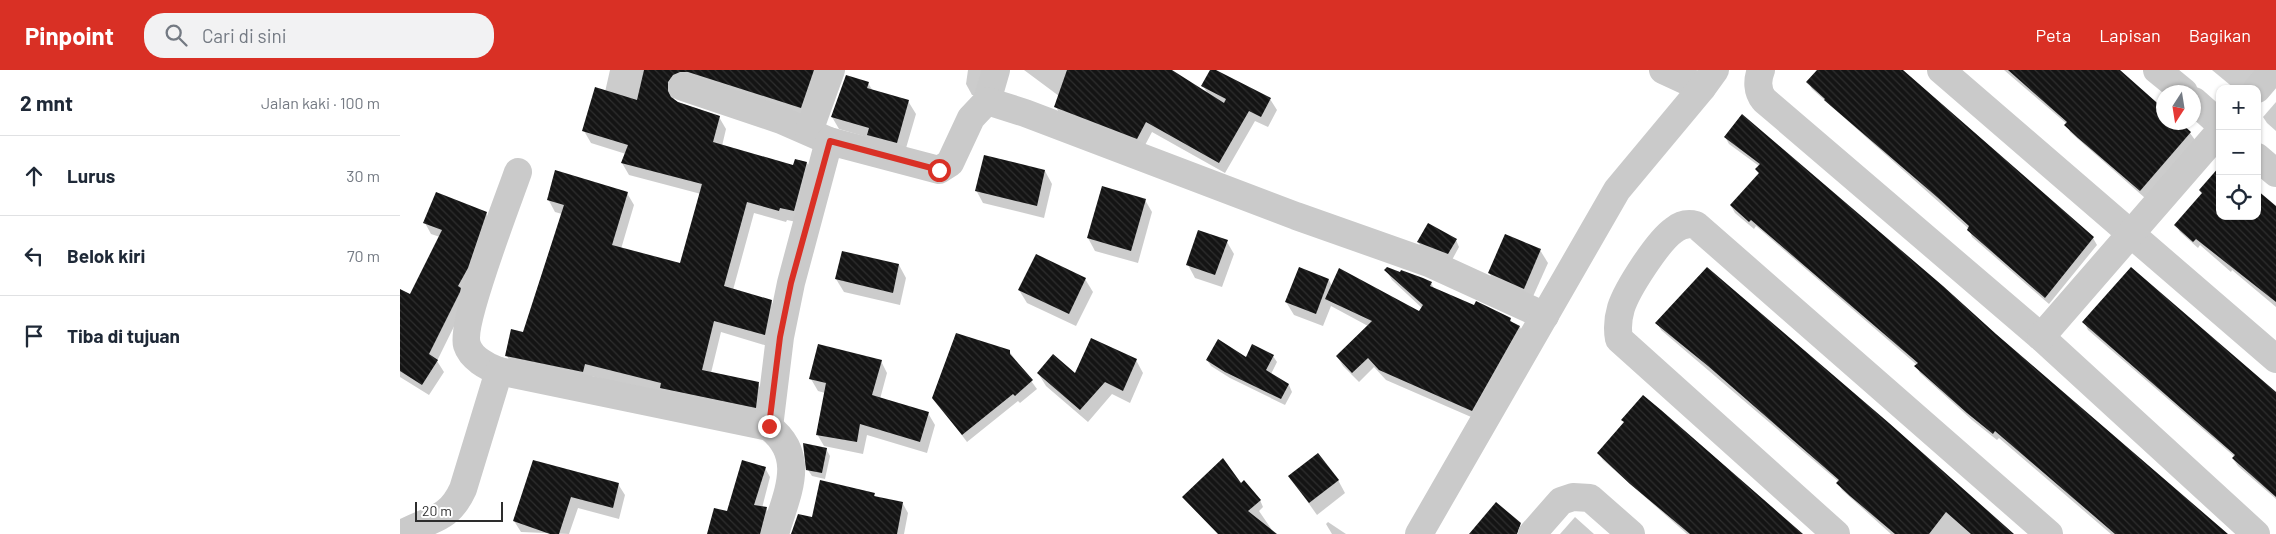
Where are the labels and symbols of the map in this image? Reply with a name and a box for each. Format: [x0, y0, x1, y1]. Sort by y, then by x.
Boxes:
north arrow [2156, 85, 2201, 130]
route start [928, 159, 951, 182]
route end [758, 415, 781, 438]
scale bar [415, 499, 502, 522]

